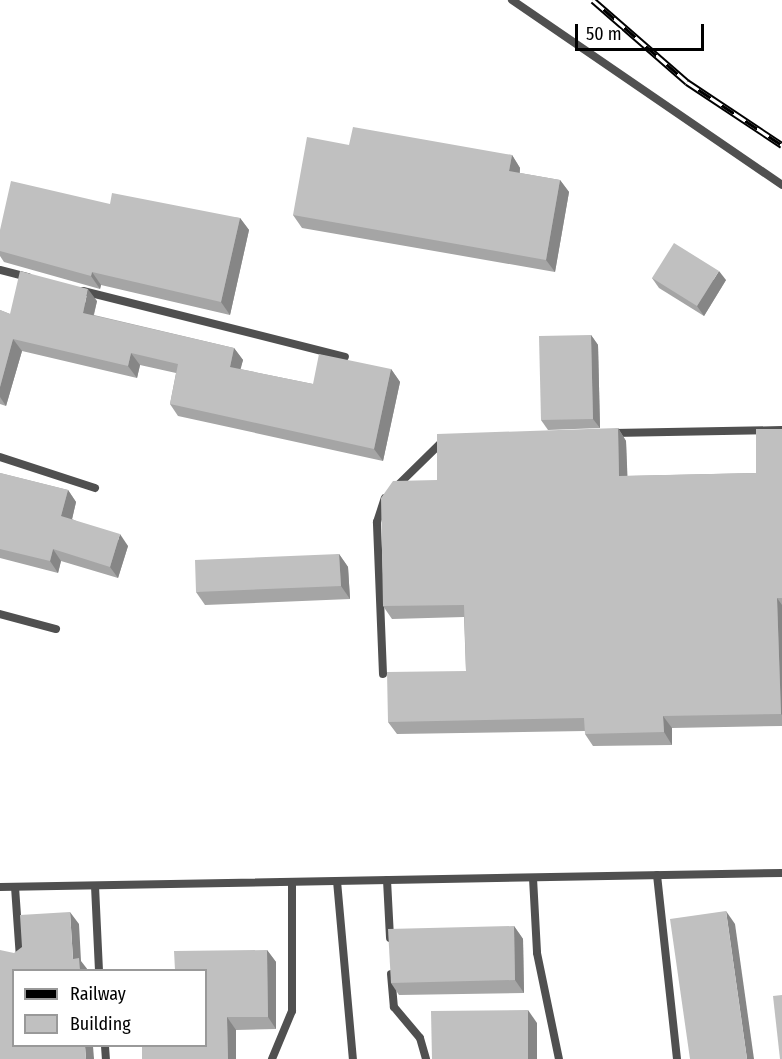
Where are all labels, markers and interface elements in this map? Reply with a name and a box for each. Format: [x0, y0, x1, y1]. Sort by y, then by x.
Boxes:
scale bar [578, 12, 707, 50]
text: 50 m [586, 23, 622, 45]
legend [12, 969, 207, 1047]
text: Railway [70, 983, 126, 1005]
text: Building [70, 1013, 131, 1035]

